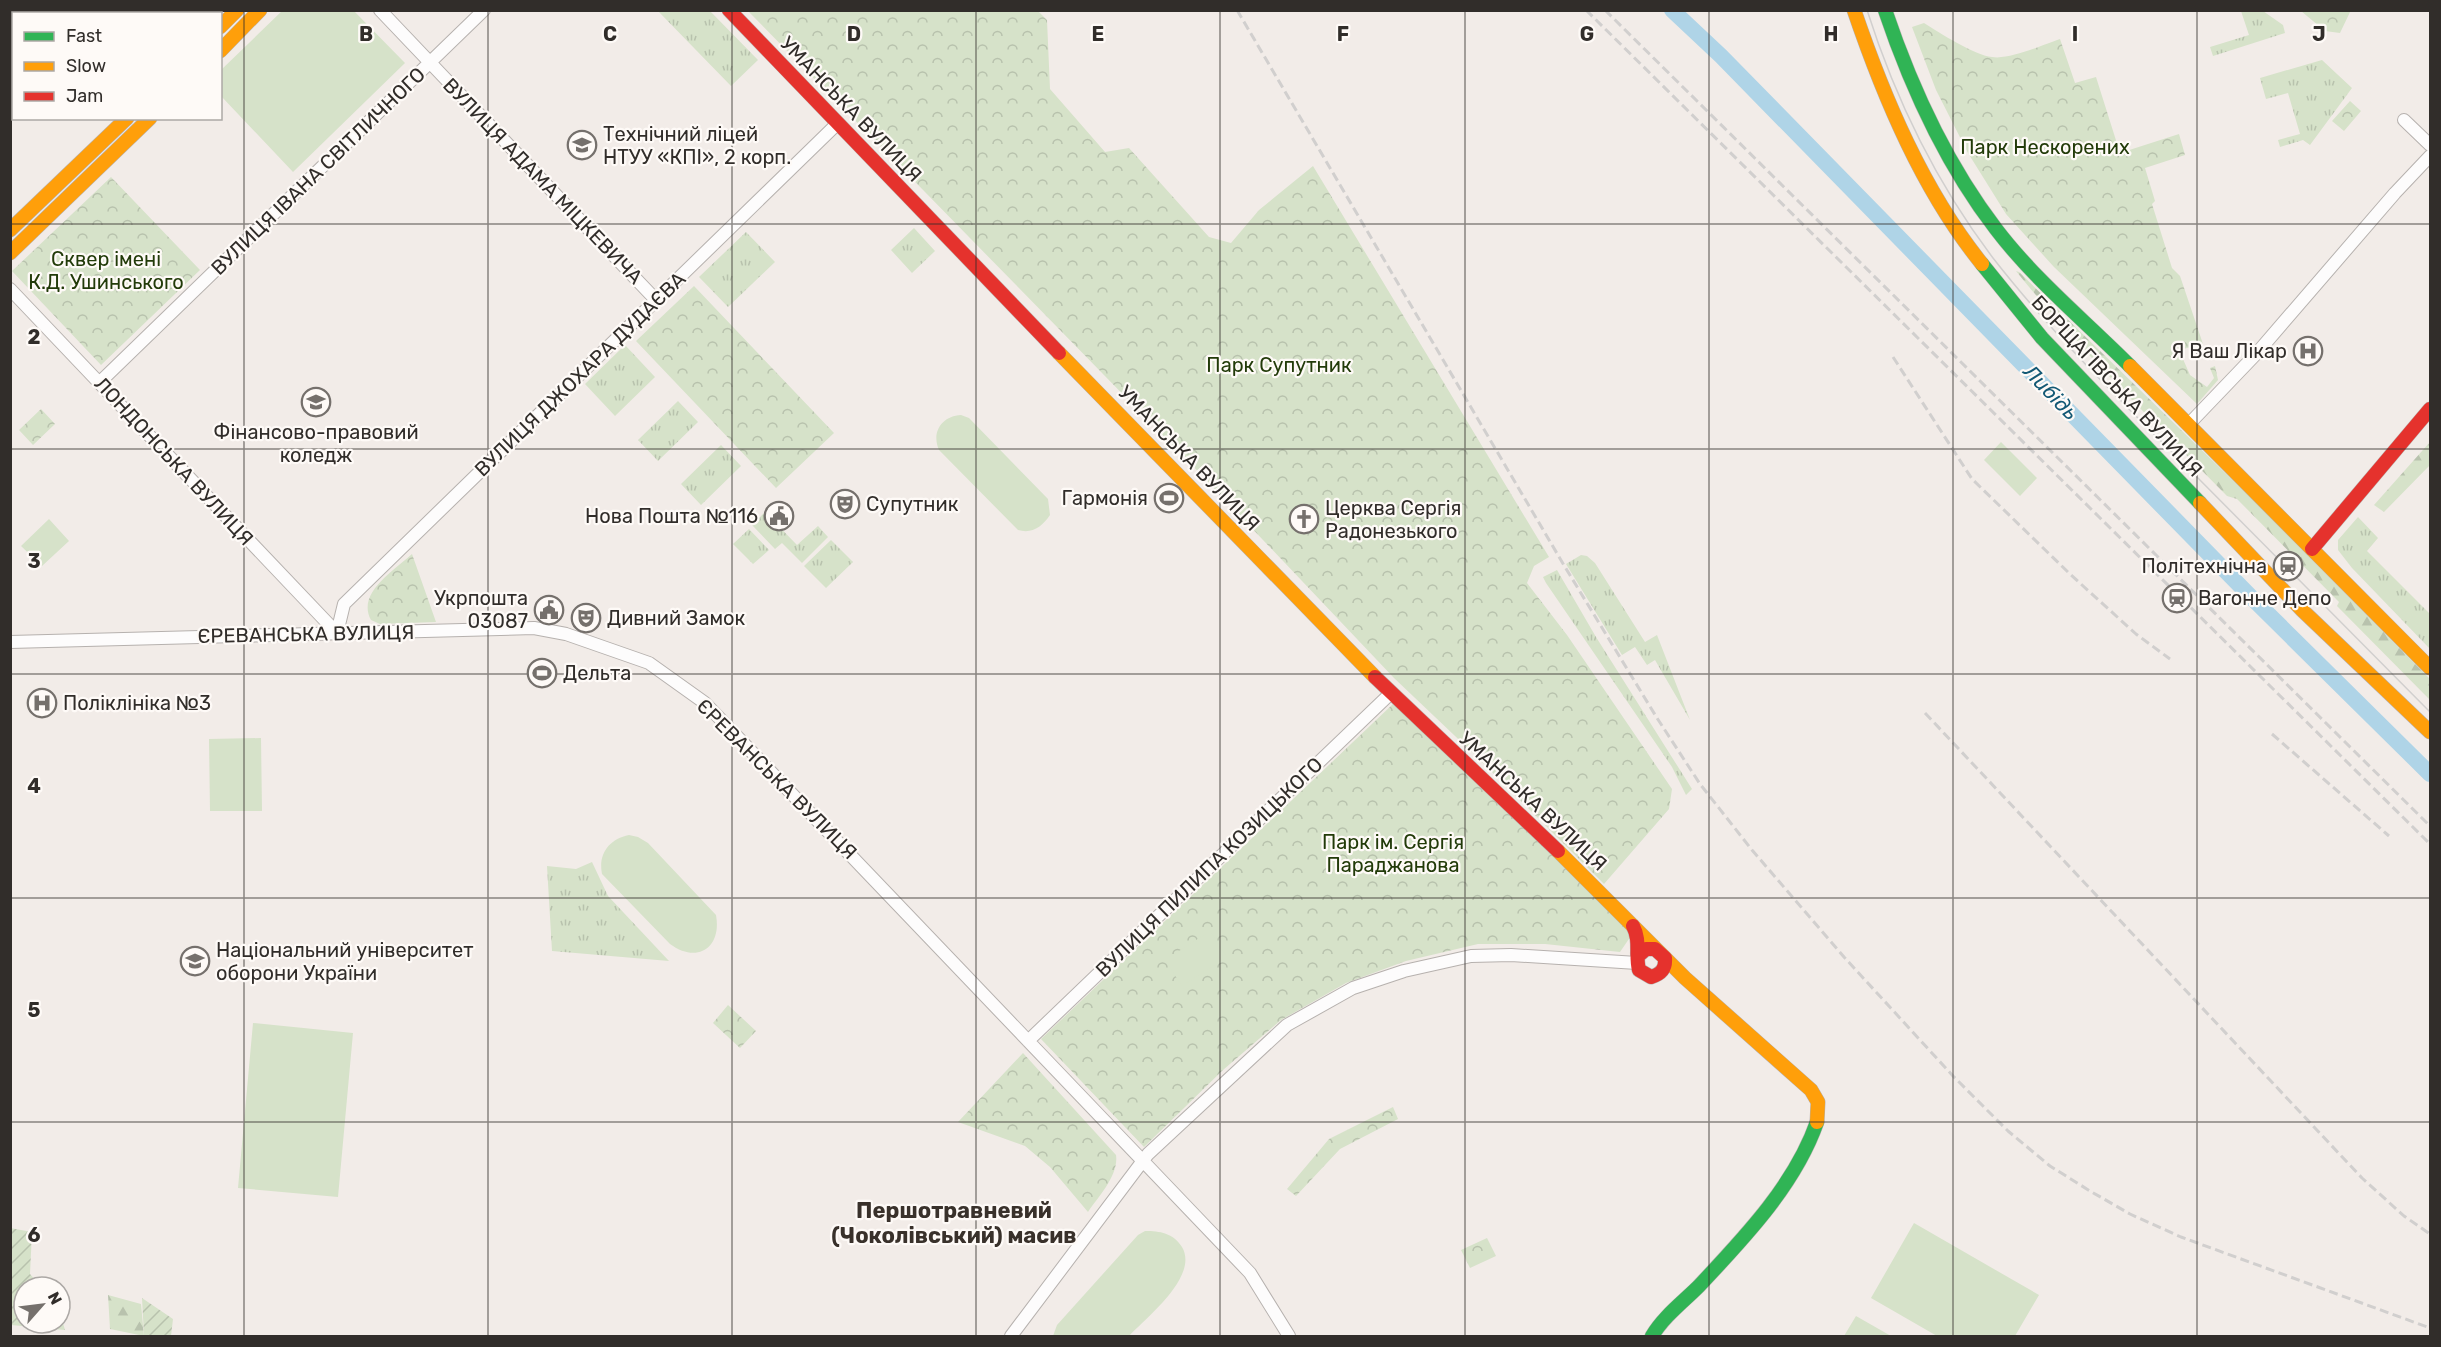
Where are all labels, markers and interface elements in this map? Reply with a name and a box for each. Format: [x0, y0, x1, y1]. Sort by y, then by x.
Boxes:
legend [12, 12, 222, 120]
text: B [359, 22, 373, 46]
text: C [603, 22, 617, 46]
text: D [847, 22, 861, 46]
text: E [1092, 22, 1104, 46]
text: F [1337, 22, 1349, 46]
text: G [1580, 22, 1594, 46]
text: H [1824, 22, 1838, 46]
text: I [2072, 22, 2078, 46]
text: J [2312, 22, 2326, 46]
text: Fast [66, 25, 102, 47]
street label: УМАНСЬКА ВУЛИЦЯ [775, 31, 927, 187]
text: Slow [66, 55, 106, 77]
street label: ВУЛИЦЯ ІВАНА СВІТЛИЧНОГО [206, 62, 430, 280]
street label: ВУЛИЦЯ АДАМА МІЦКЕВИЧА [438, 73, 648, 289]
text: Jam [66, 85, 103, 107]
place label: Технічний ліцей НТУУ «КПІ», 2 корп. [603, 122, 791, 169]
school or university icon: Технічний ліцей НТУУ «КПІ», 2 корп. [566, 129, 598, 161]
park label: Парк Нескорених [1960, 135, 2130, 159]
park label: Сквер імені К.Д. Ушинського [28, 247, 184, 294]
street label: ВУЛИЦЯ ДЖОХАРА ДУДАЄВА [470, 267, 690, 481]
street label: БОРЩАГІВСЬКА ВУЛИЦЯ [2027, 290, 2207, 482]
text: 2 [28, 325, 41, 349]
hospital icon: Я Ваш Лікар [2292, 335, 2324, 367]
place label: Я Ваш Лікар [2171, 339, 2287, 363]
park label: Парк Супутник [1206, 353, 1352, 377]
water label: Либідь [2018, 358, 2083, 425]
street label: ЛОНДОНСЬКА ВУЛИЦЯ [90, 372, 258, 550]
street label: УМАНСЬКА ВУЛИЦЯ [1113, 380, 1265, 536]
school or university icon: Фінансово-правовий коледж [300, 386, 332, 418]
place label: Фінансово-правовий коледж [213, 420, 419, 467]
sports icon: Гармонія [1153, 482, 1185, 514]
place label: Гармонія [1062, 486, 1148, 510]
theatre icon: Супутник [829, 488, 861, 520]
place label: Супутник [866, 492, 959, 516]
place label: Церква Сергія Радонезького [1325, 496, 1461, 543]
public building icon: Нова Пошта №116 [763, 500, 795, 532]
church icon: Церква Сергія Радонезького [1288, 503, 1320, 535]
place label: Нова Пошта №116 [585, 504, 758, 528]
text: 3 [27, 549, 41, 573]
station icon: Політехнічна [2272, 550, 2304, 582]
place label: Політехнічна [2142, 554, 2267, 578]
station icon: Вагонне Депо [2161, 582, 2193, 614]
place label: Укрпошта 03087 [434, 586, 528, 633]
place label: Вагонне Депо [2198, 586, 2331, 610]
public building icon: Укрпошта 03087 [533, 594, 565, 626]
theatre icon: Дивний Замок [570, 602, 602, 634]
place label: Дивний Замок [607, 606, 746, 630]
street label: ЄРЕВАНСЬКА ВУЛИЦЯ [197, 620, 415, 648]
sports icon: Дельта [526, 657, 558, 689]
place label: Дельта [563, 661, 631, 685]
hospital icon: Поліклініка №3 [26, 687, 58, 719]
place label: Поліклініка №3 [63, 691, 211, 715]
street label: ЄРЕВАНСЬКА ВУЛИЦЯ [692, 694, 862, 864]
street label: УМАНСЬКА ВУЛИЦЯ [1454, 726, 1612, 876]
street label: ВУЛИЦЯ ПИЛИПА КОЗИЦЬКОГО [1091, 752, 1327, 982]
text: 4 [27, 774, 41, 798]
park label: Парк ім. Сергія Параджанова [1322, 830, 1464, 877]
place label: Національний університет оборони України [216, 938, 474, 985]
school or university icon: Національний університет оборони України [179, 945, 211, 977]
text: 5 [28, 998, 41, 1022]
district label: Першотравневий (Чоколівський) масив [831, 1197, 1077, 1249]
text: 6 [27, 1223, 41, 1247]
north arrow [12, 1275, 72, 1335]
text: N [44, 1289, 66, 1308]

